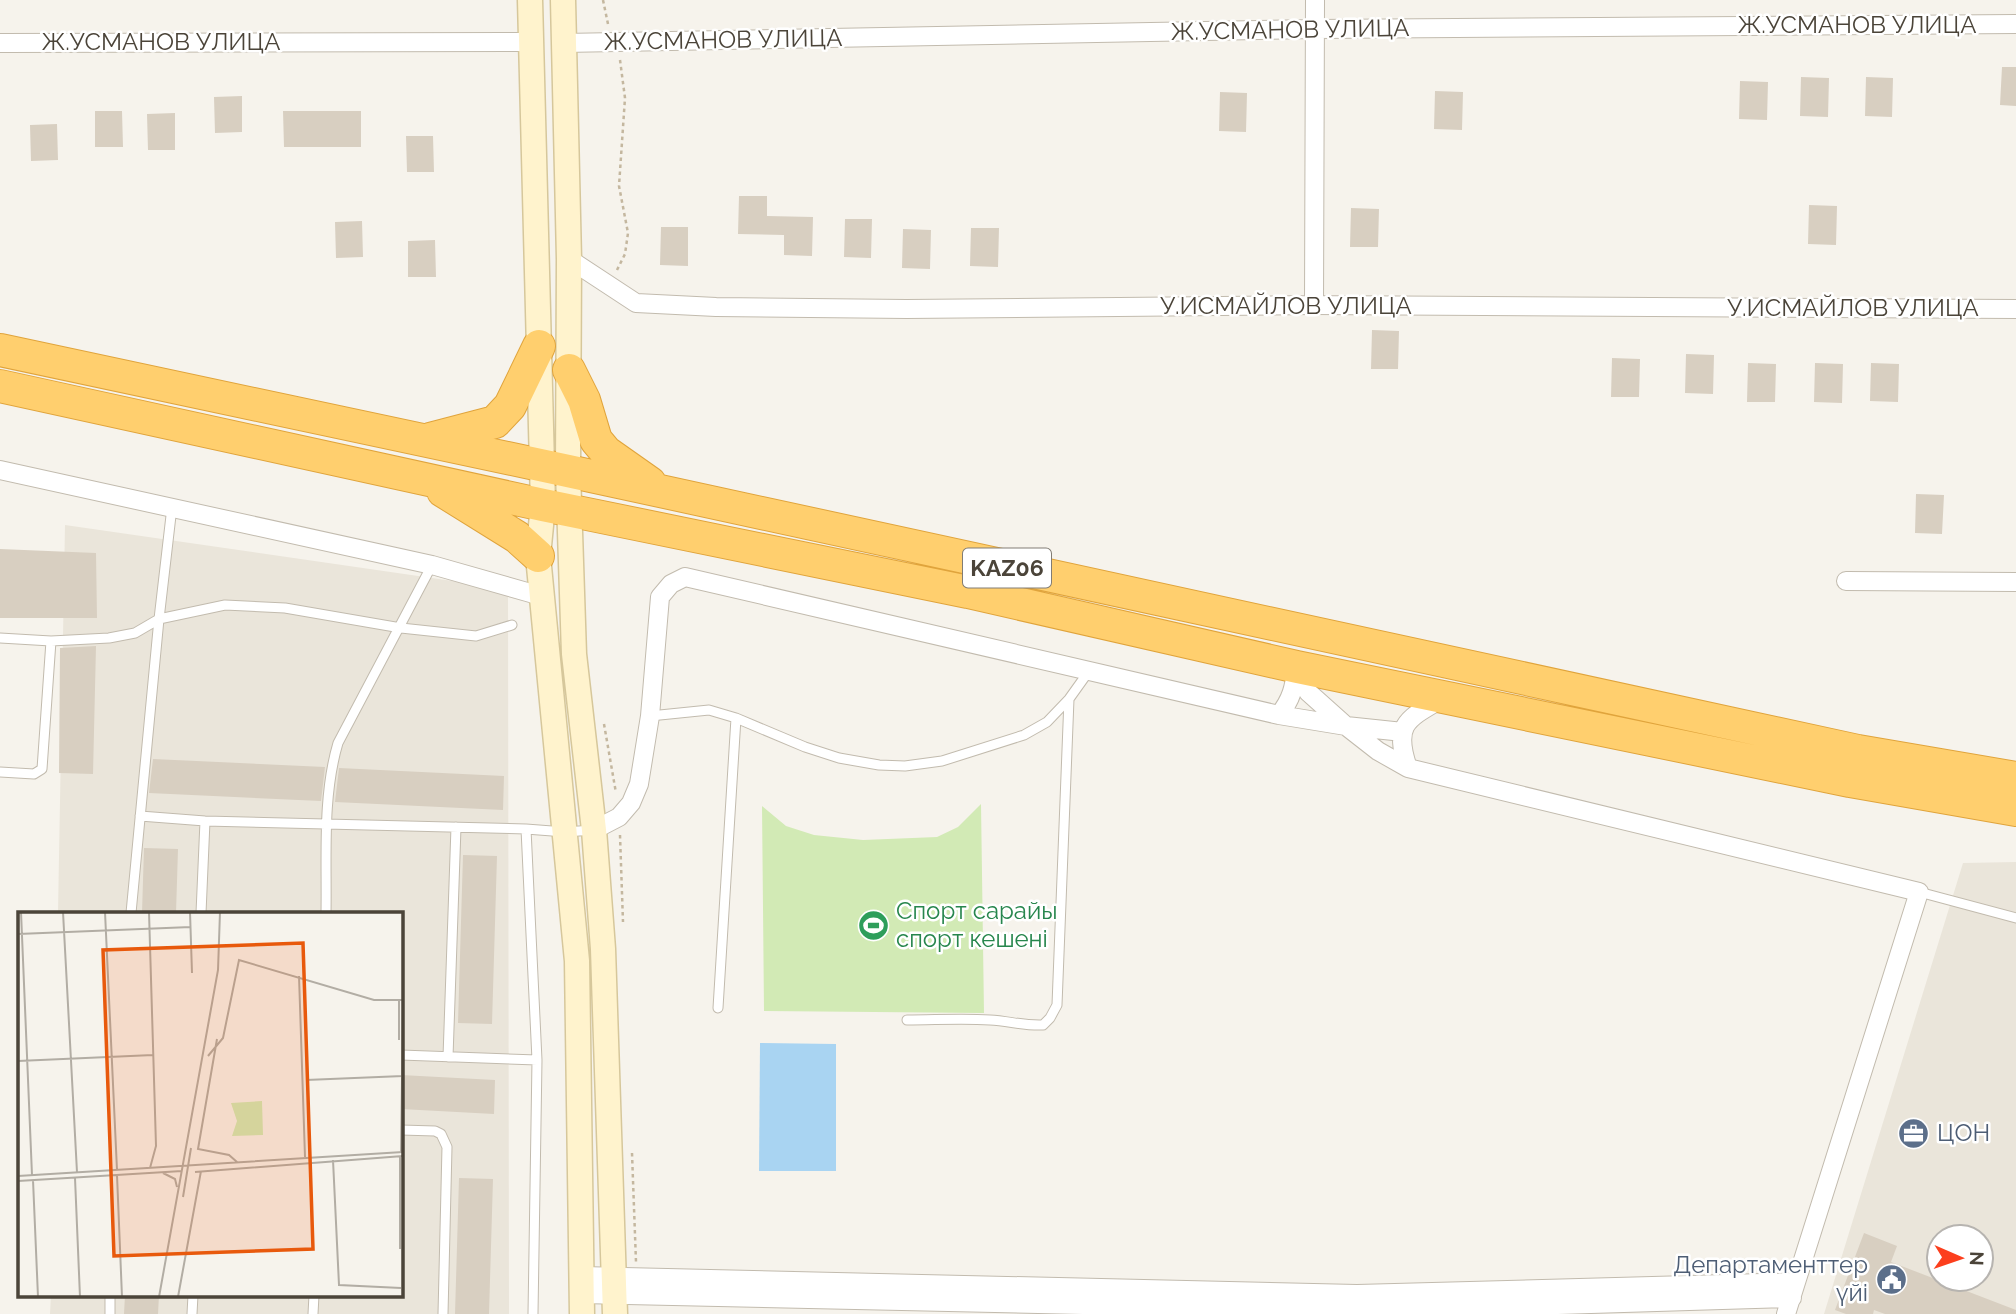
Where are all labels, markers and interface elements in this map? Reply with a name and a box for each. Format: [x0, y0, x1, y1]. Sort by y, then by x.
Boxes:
street label: Ж.УСМАНОВ УЛИЦА [1738, 10, 1976, 39]
street label: Ж.УСМАНОВ УЛИЦА [1170, 13, 1410, 46]
street label: Ж.УСМАНОВ УЛИЦА [603, 23, 843, 56]
street label: Ж.УСМАНОВ УЛИЦА [42, 27, 280, 56]
street label: У.ИСМАЙЛОВ УЛИЦА [1160, 291, 1412, 320]
street label: У.ИСМАЙЛОВ УЛИЦА [1727, 293, 1979, 322]
road number: KАZ06 [963, 548, 1051, 588]
place label: Спорт сарайы спорт кешені [896, 896, 1057, 953]
sports icon: Спорт сарайы спорт кешені [856, 908, 890, 942]
inset map [18, 912, 402, 1296]
office icon: ЦОН [1897, 1116, 1931, 1150]
place label: ЦОН [1937, 1118, 1990, 1147]
north arrow [1925, 1223, 1995, 1293]
place label: Департаменттер үйі [1673, 1250, 1868, 1307]
text: N [1966, 1251, 1988, 1266]
public building icon: Департаменттер үйі [1874, 1262, 1908, 1296]

